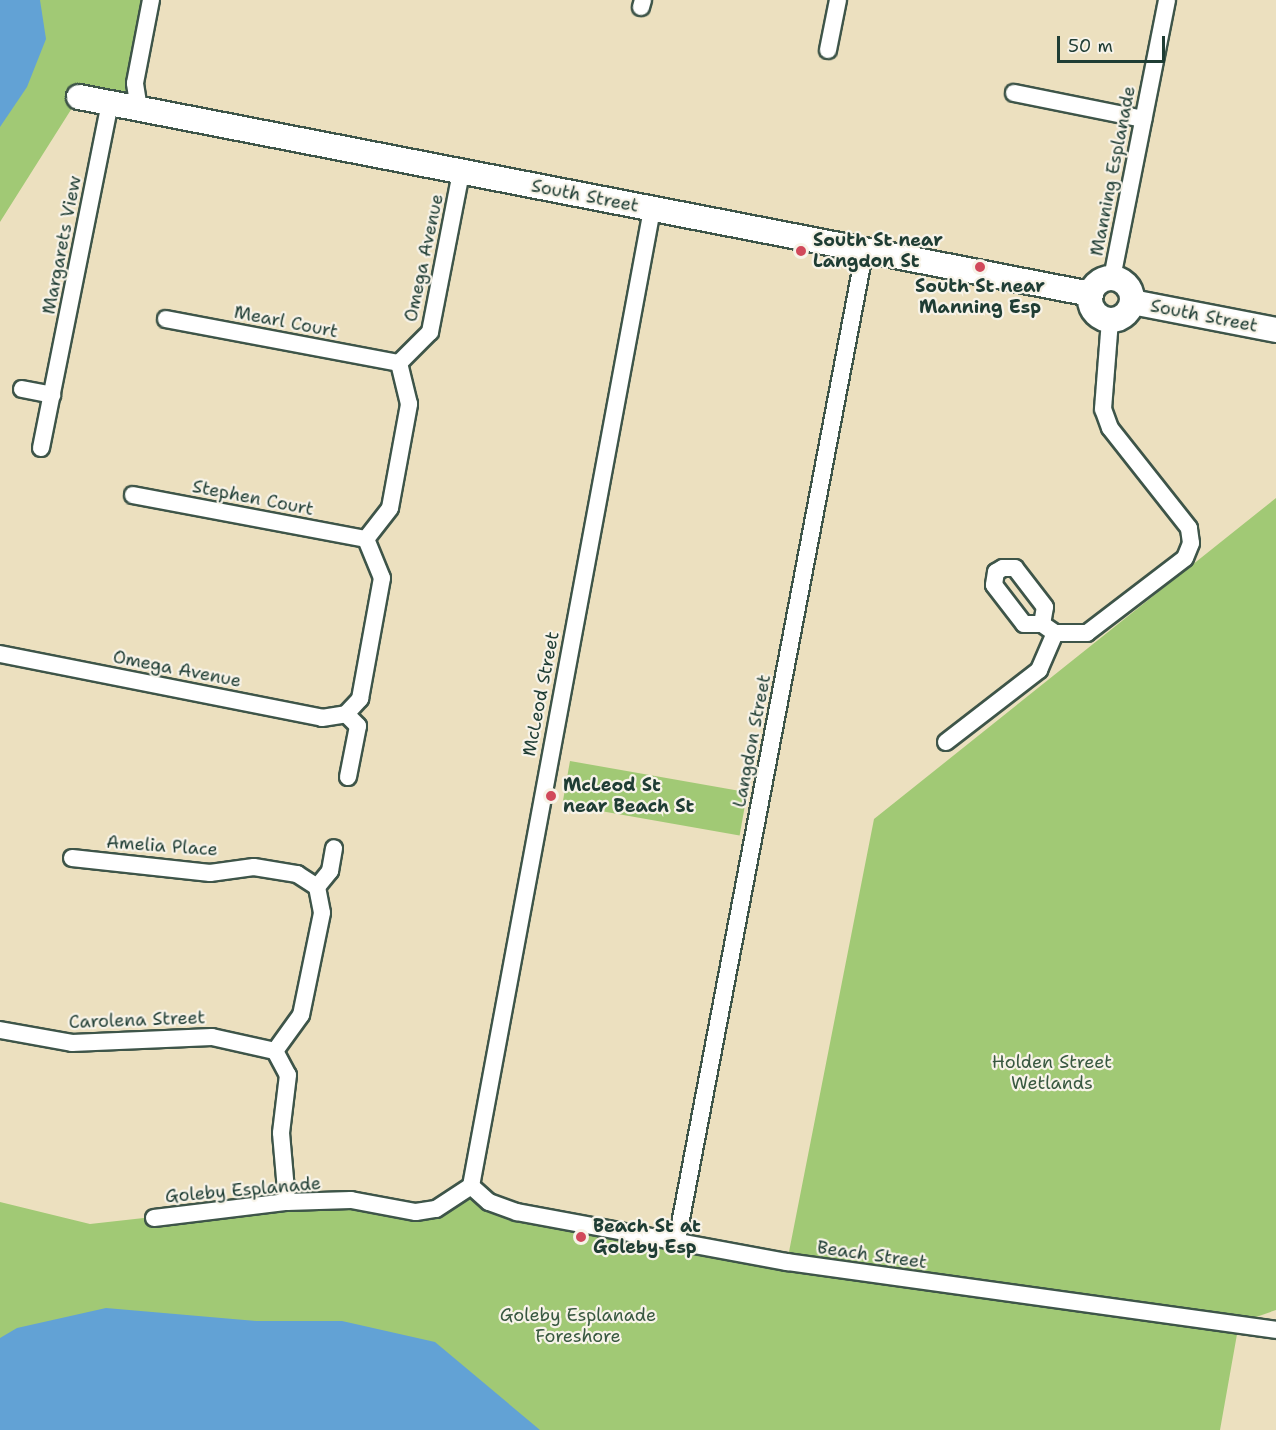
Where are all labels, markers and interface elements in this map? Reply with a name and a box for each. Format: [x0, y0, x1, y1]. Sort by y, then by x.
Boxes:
scale bar [1060, 24, 1168, 62]
text: 50 m [1068, 34, 1113, 58]
street label: Manning Esplanade [1086, 84, 1140, 258]
street label: Margarets View [38, 174, 86, 316]
street label: South Street [530, 175, 640, 217]
street label: Omega Avenue [400, 192, 448, 324]
place label: South St near Langdon St [813, 230, 943, 272]
marker: South St near Langdon St [794, 244, 808, 258]
marker: South St near Manning Esp [973, 260, 987, 274]
place label: South St near Manning Esp [915, 276, 1045, 318]
street label: South Street [1149, 295, 1259, 337]
street label: Mearl Court [232, 301, 340, 343]
street label: Stephen Court [190, 476, 316, 520]
street label: McLeod Street [518, 630, 564, 758]
street label: Omega Avenue [111, 646, 243, 692]
street label: Langdon Street [729, 673, 775, 809]
place label: McLeod St near Beach St [563, 775, 694, 818]
marker: McLeod St near Beach St [544, 789, 558, 803]
street label: Amelia Place [106, 831, 218, 861]
street label: Carolena Street [68, 1007, 206, 1033]
park label: Holden Street Wetlands [992, 1052, 1112, 1094]
street label: Goleby Esplanade [164, 1172, 322, 1208]
place label: Beach St at Goleby Esp [593, 1216, 701, 1258]
marker: Beach St at Goleby Esp [574, 1230, 588, 1244]
street label: Beach Street [816, 1237, 928, 1273]
park label: Goleby Esplanade Foreshore [500, 1305, 656, 1348]

